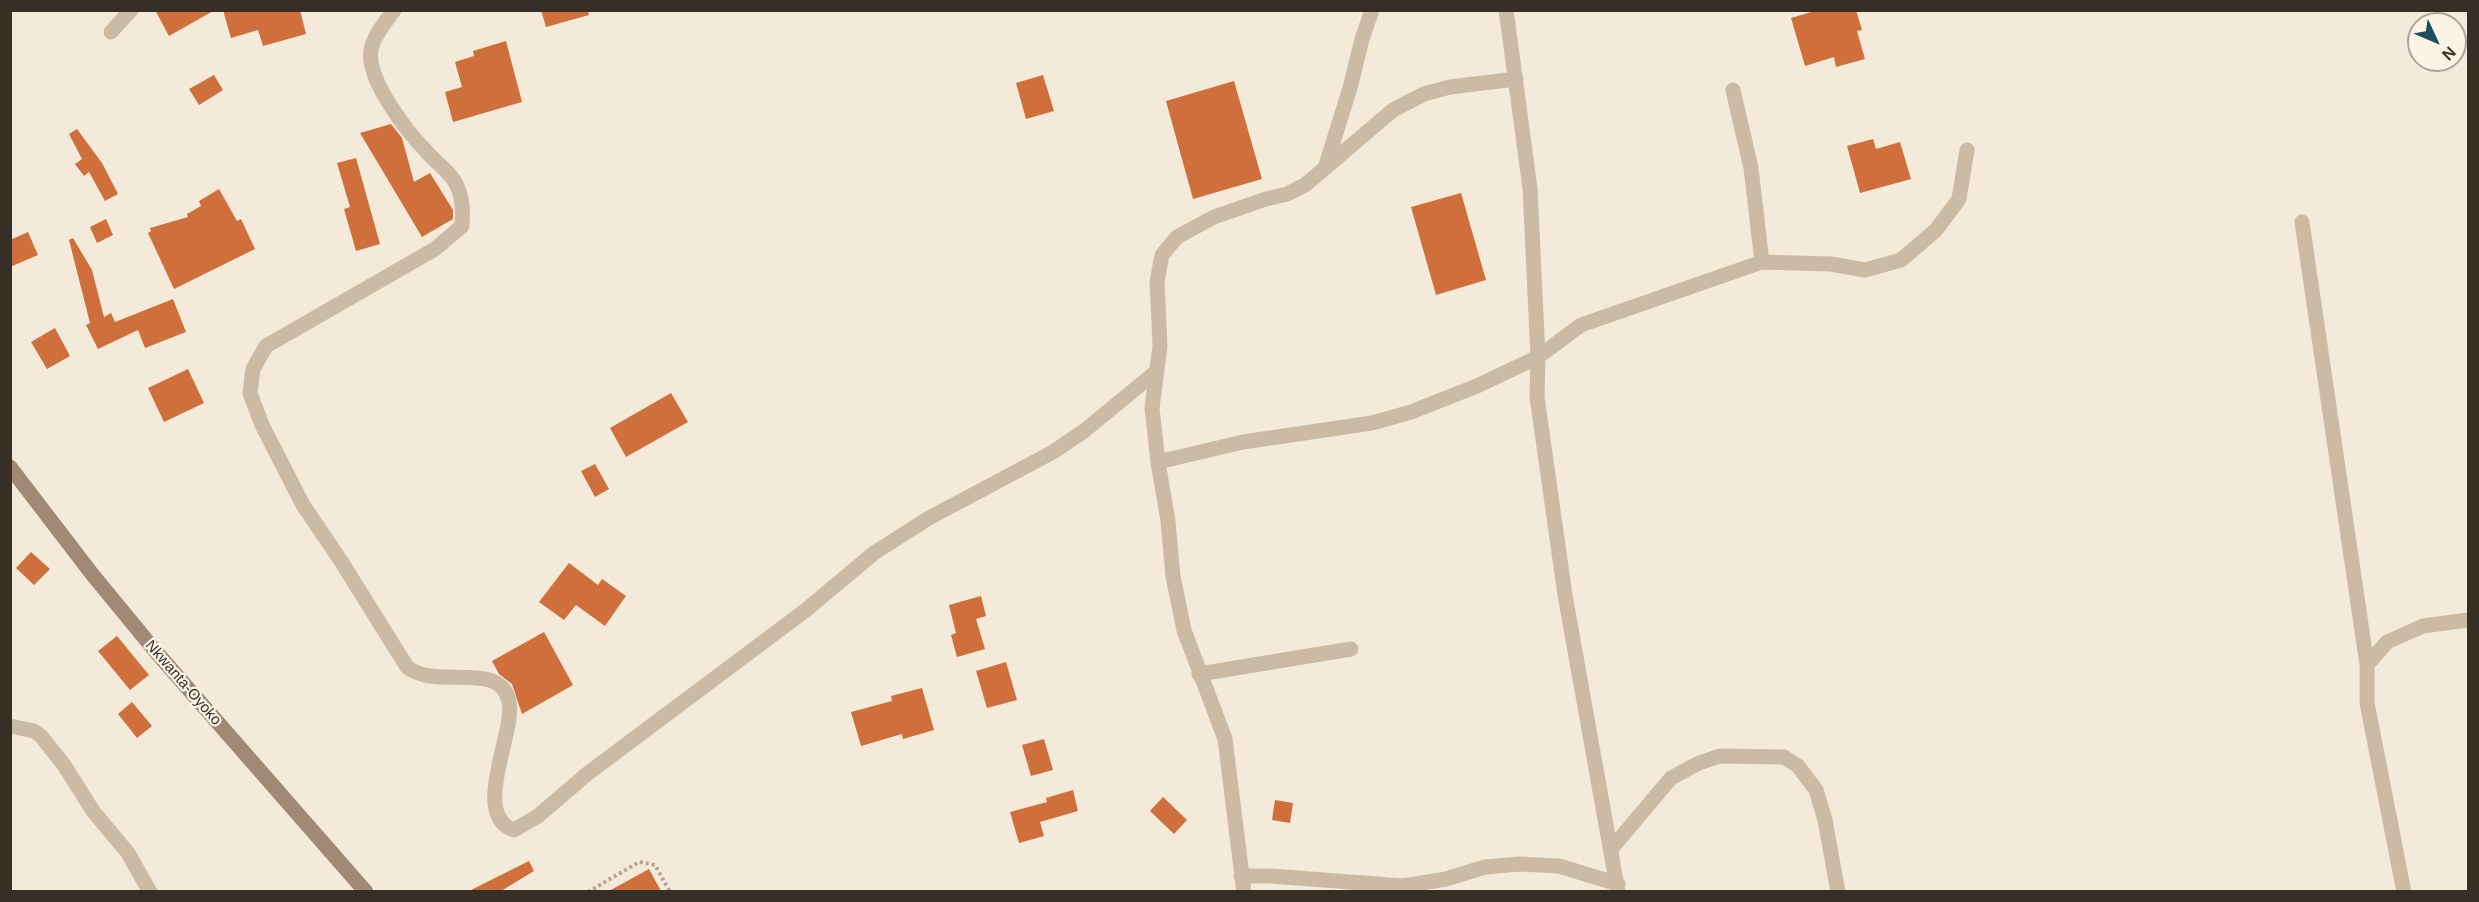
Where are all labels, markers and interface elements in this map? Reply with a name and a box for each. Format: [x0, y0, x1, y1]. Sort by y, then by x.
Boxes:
north arrow [2407, 12, 2467, 72]
text: N [2439, 43, 2459, 64]
street label: Nkwanta-Oyoko [141, 637, 225, 729]

